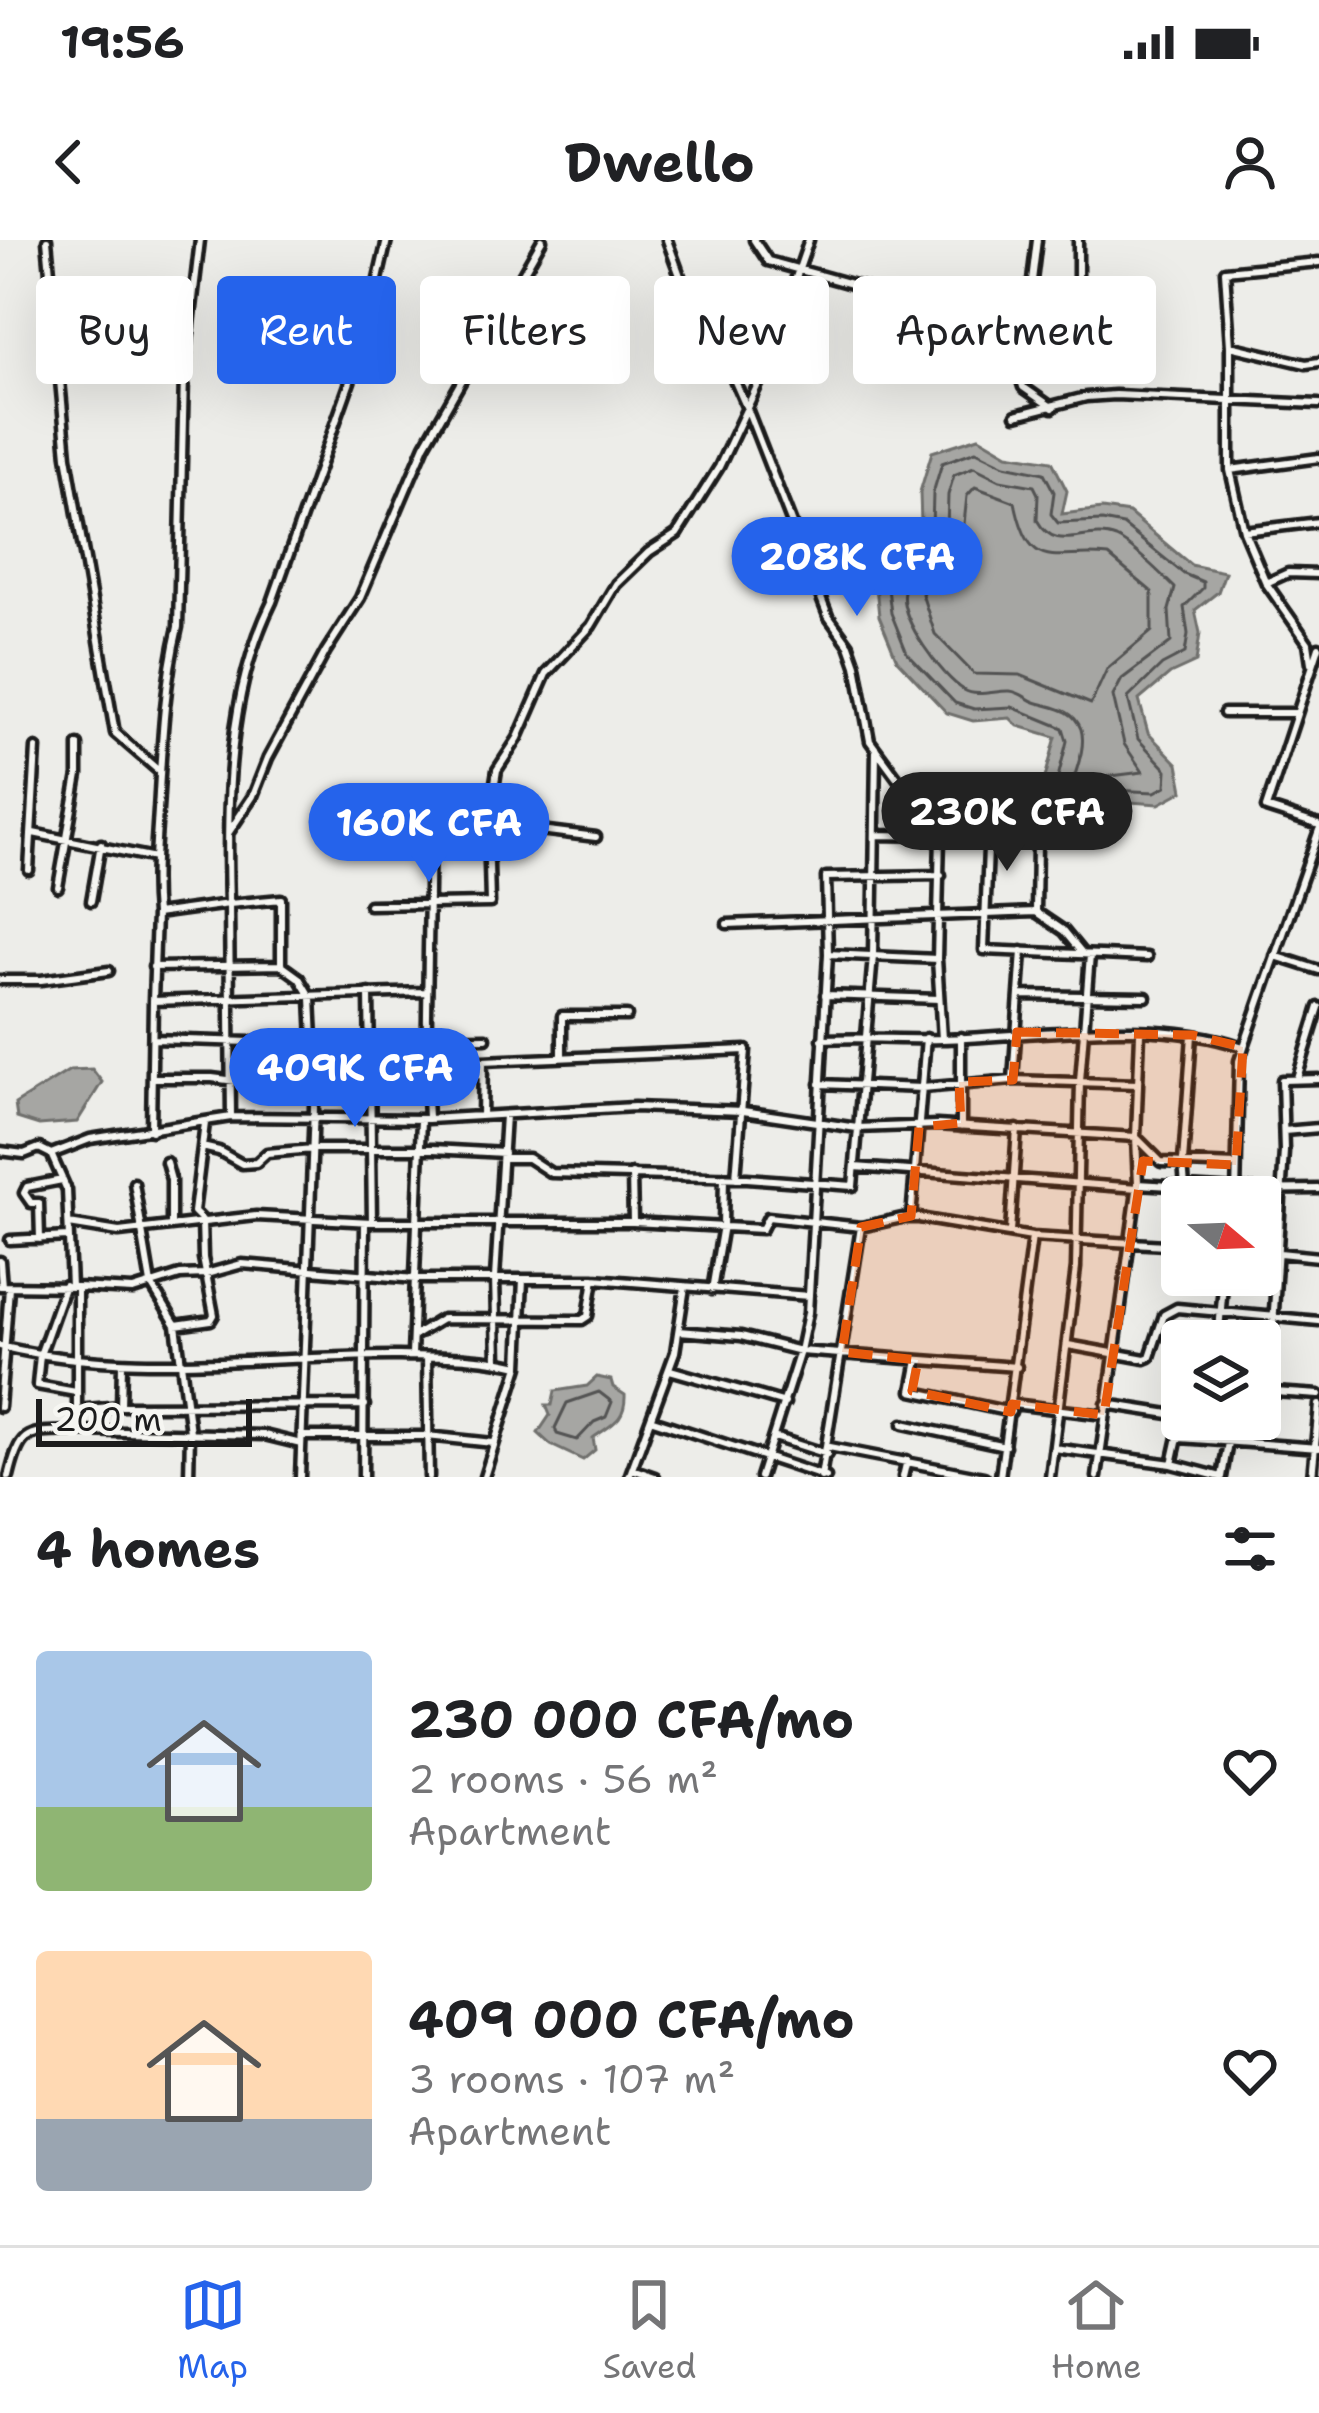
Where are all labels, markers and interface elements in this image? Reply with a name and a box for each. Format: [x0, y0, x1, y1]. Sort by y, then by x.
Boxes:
text: 19:56 [60, 12, 185, 72]
text: Dwello [564, 126, 755, 198]
icon: back [36, 129, 102, 195]
icon: person [1217, 129, 1283, 195]
chip: Buy [36, 276, 193, 384]
chip: Rent [217, 276, 396, 384]
chip: Filters [420, 276, 630, 384]
chip: New [654, 276, 829, 384]
chip: Apartment [853, 276, 1156, 384]
pin: 208K CFA [733, 517, 981, 619]
text: 208K CFA [759, 530, 955, 582]
pin: 230K CFA [883, 772, 1131, 874]
pin: 160K CFA [305, 783, 553, 885]
text: 230K CFA [908, 785, 1106, 837]
text: 160K CFA [335, 796, 523, 848]
pin: 409K CFA [231, 1028, 479, 1130]
text: 409K CFA [256, 1041, 454, 1093]
north arrow [1161, 1176, 1281, 1296]
map controls [1161, 1176, 1281, 1440]
button: layers [1161, 1320, 1281, 1440]
scale bar [36, 1393, 252, 1446]
text: 200 m [54, 1397, 162, 1442]
text: 4 homes [36, 1515, 260, 1583]
icon: filters [1217, 1516, 1283, 1582]
text: 230 000 CFA/mo [408, 1685, 854, 1753]
icon: home [132, 1699, 276, 1843]
icon: heart [1217, 1738, 1283, 1804]
text: 2 rooms · 56 m² [408, 1753, 718, 1805]
text: Apartment [408, 1805, 611, 1857]
text: 409 000 CFA/mo [408, 1985, 855, 2053]
icon: home [132, 1999, 276, 2143]
icon: heart [1217, 2038, 1283, 2104]
text: 3 rooms · 107 m² [408, 2053, 735, 2105]
text: Apartment [408, 2105, 611, 2157]
tab: Map [177, 2272, 248, 2389]
tab: Saved [603, 2272, 696, 2389]
tab: Home [1051, 2272, 1142, 2389]

